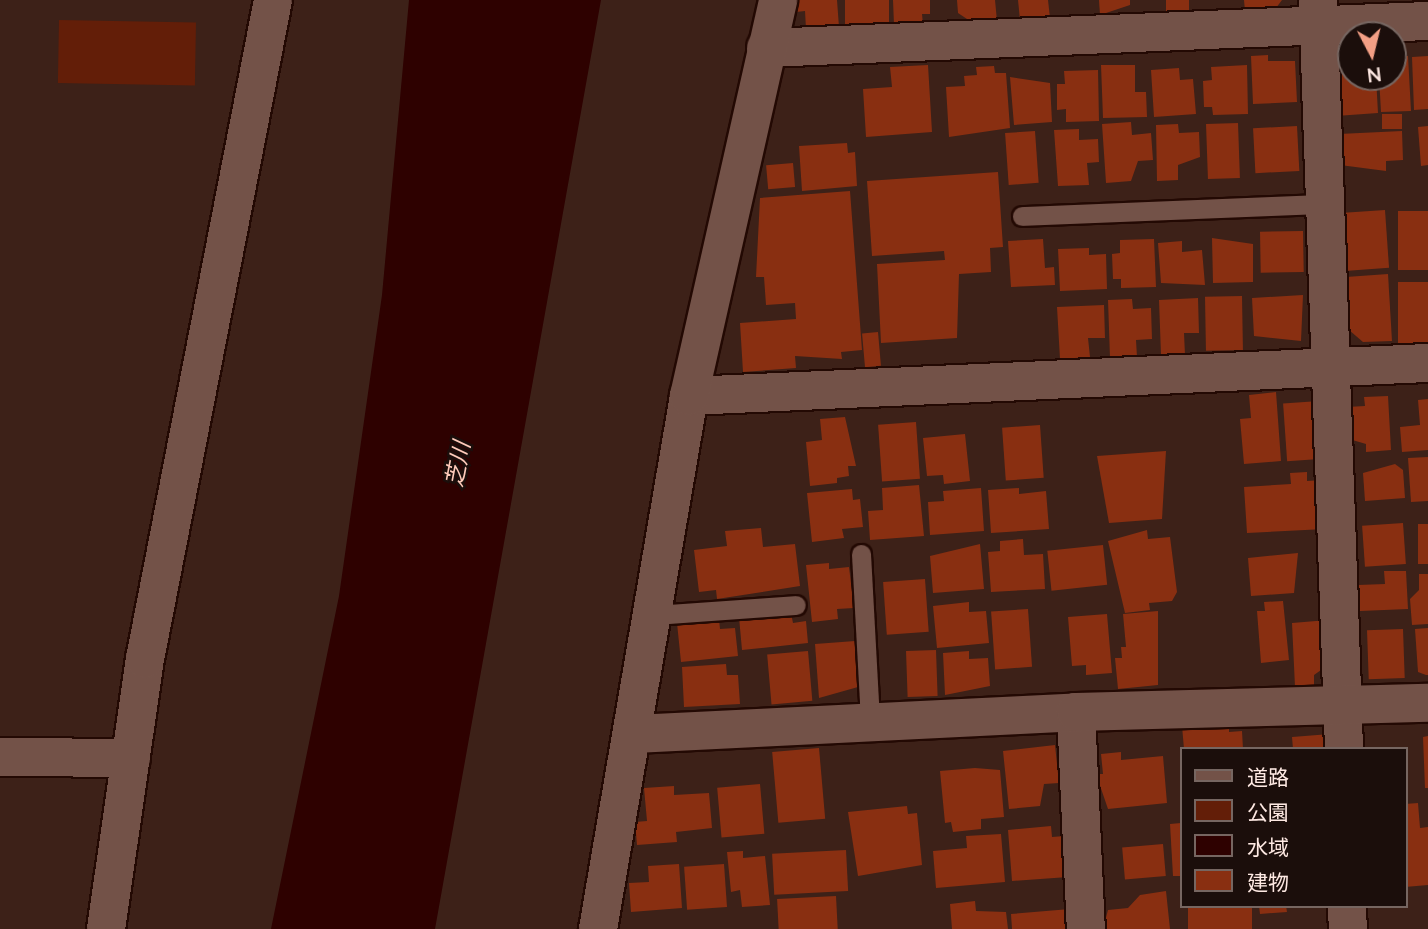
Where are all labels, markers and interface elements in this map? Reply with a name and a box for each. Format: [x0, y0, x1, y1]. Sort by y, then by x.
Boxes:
north arrow [1337, 21, 1407, 91]
text: N [1366, 63, 1383, 88]
water label: 芝川 [439, 439, 475, 489]
legend [1180, 747, 1407, 908]
text: 道路 [1247, 764, 1289, 789]
text: 公園 [1247, 799, 1289, 824]
text: 水域 [1247, 834, 1289, 859]
text: 建物 [1247, 869, 1289, 894]

